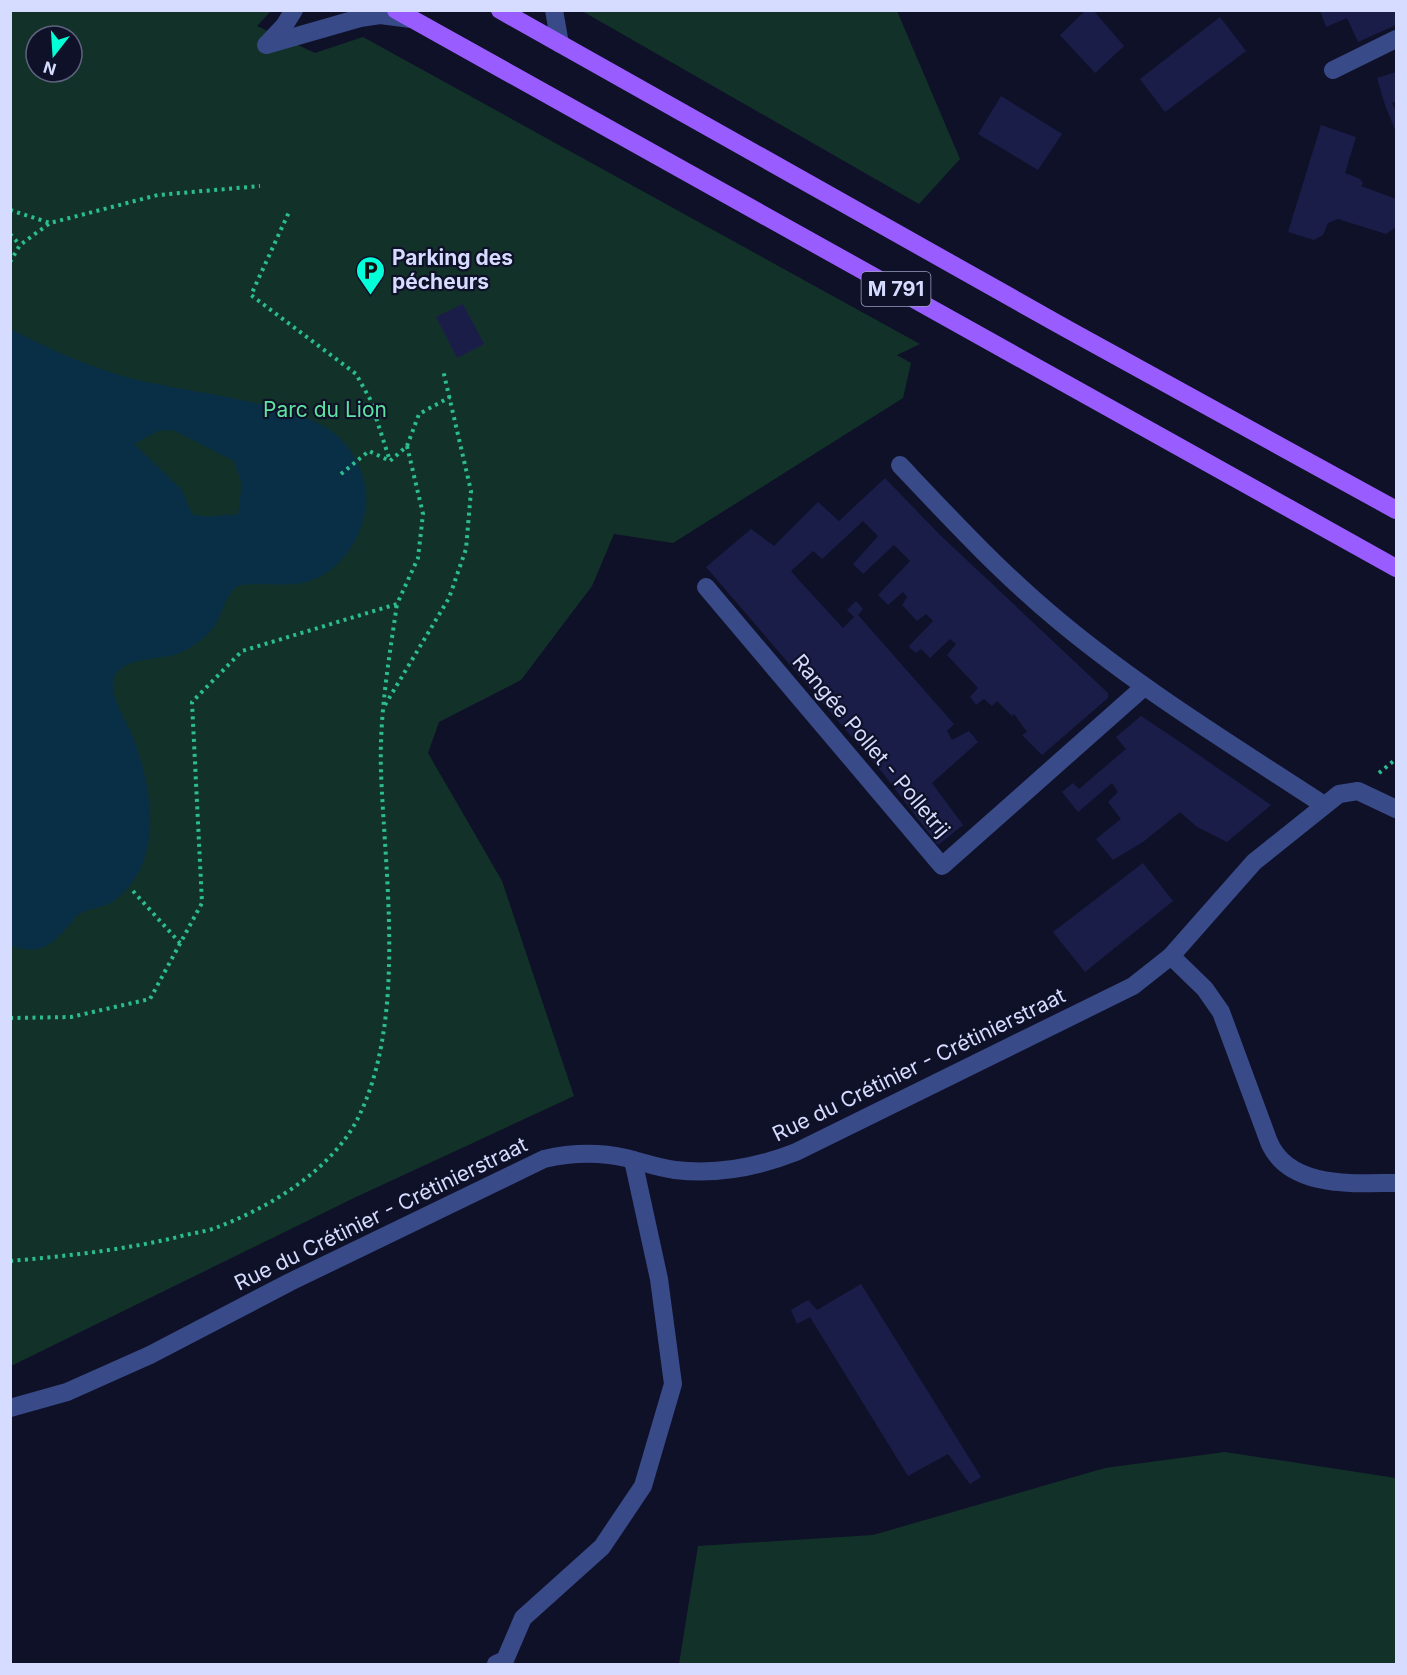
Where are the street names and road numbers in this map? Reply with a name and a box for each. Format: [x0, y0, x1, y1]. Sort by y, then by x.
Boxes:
road number: M 791 [862, 272, 930, 306]
street label: Rangée Pollet - Polletrij [788, 649, 955, 842]
street label: Rue du Crétinier - Crétinierstraat [768, 983, 1069, 1146]
street label: Rue du Crétinier - Crétinierstraat [230, 1132, 531, 1295]

